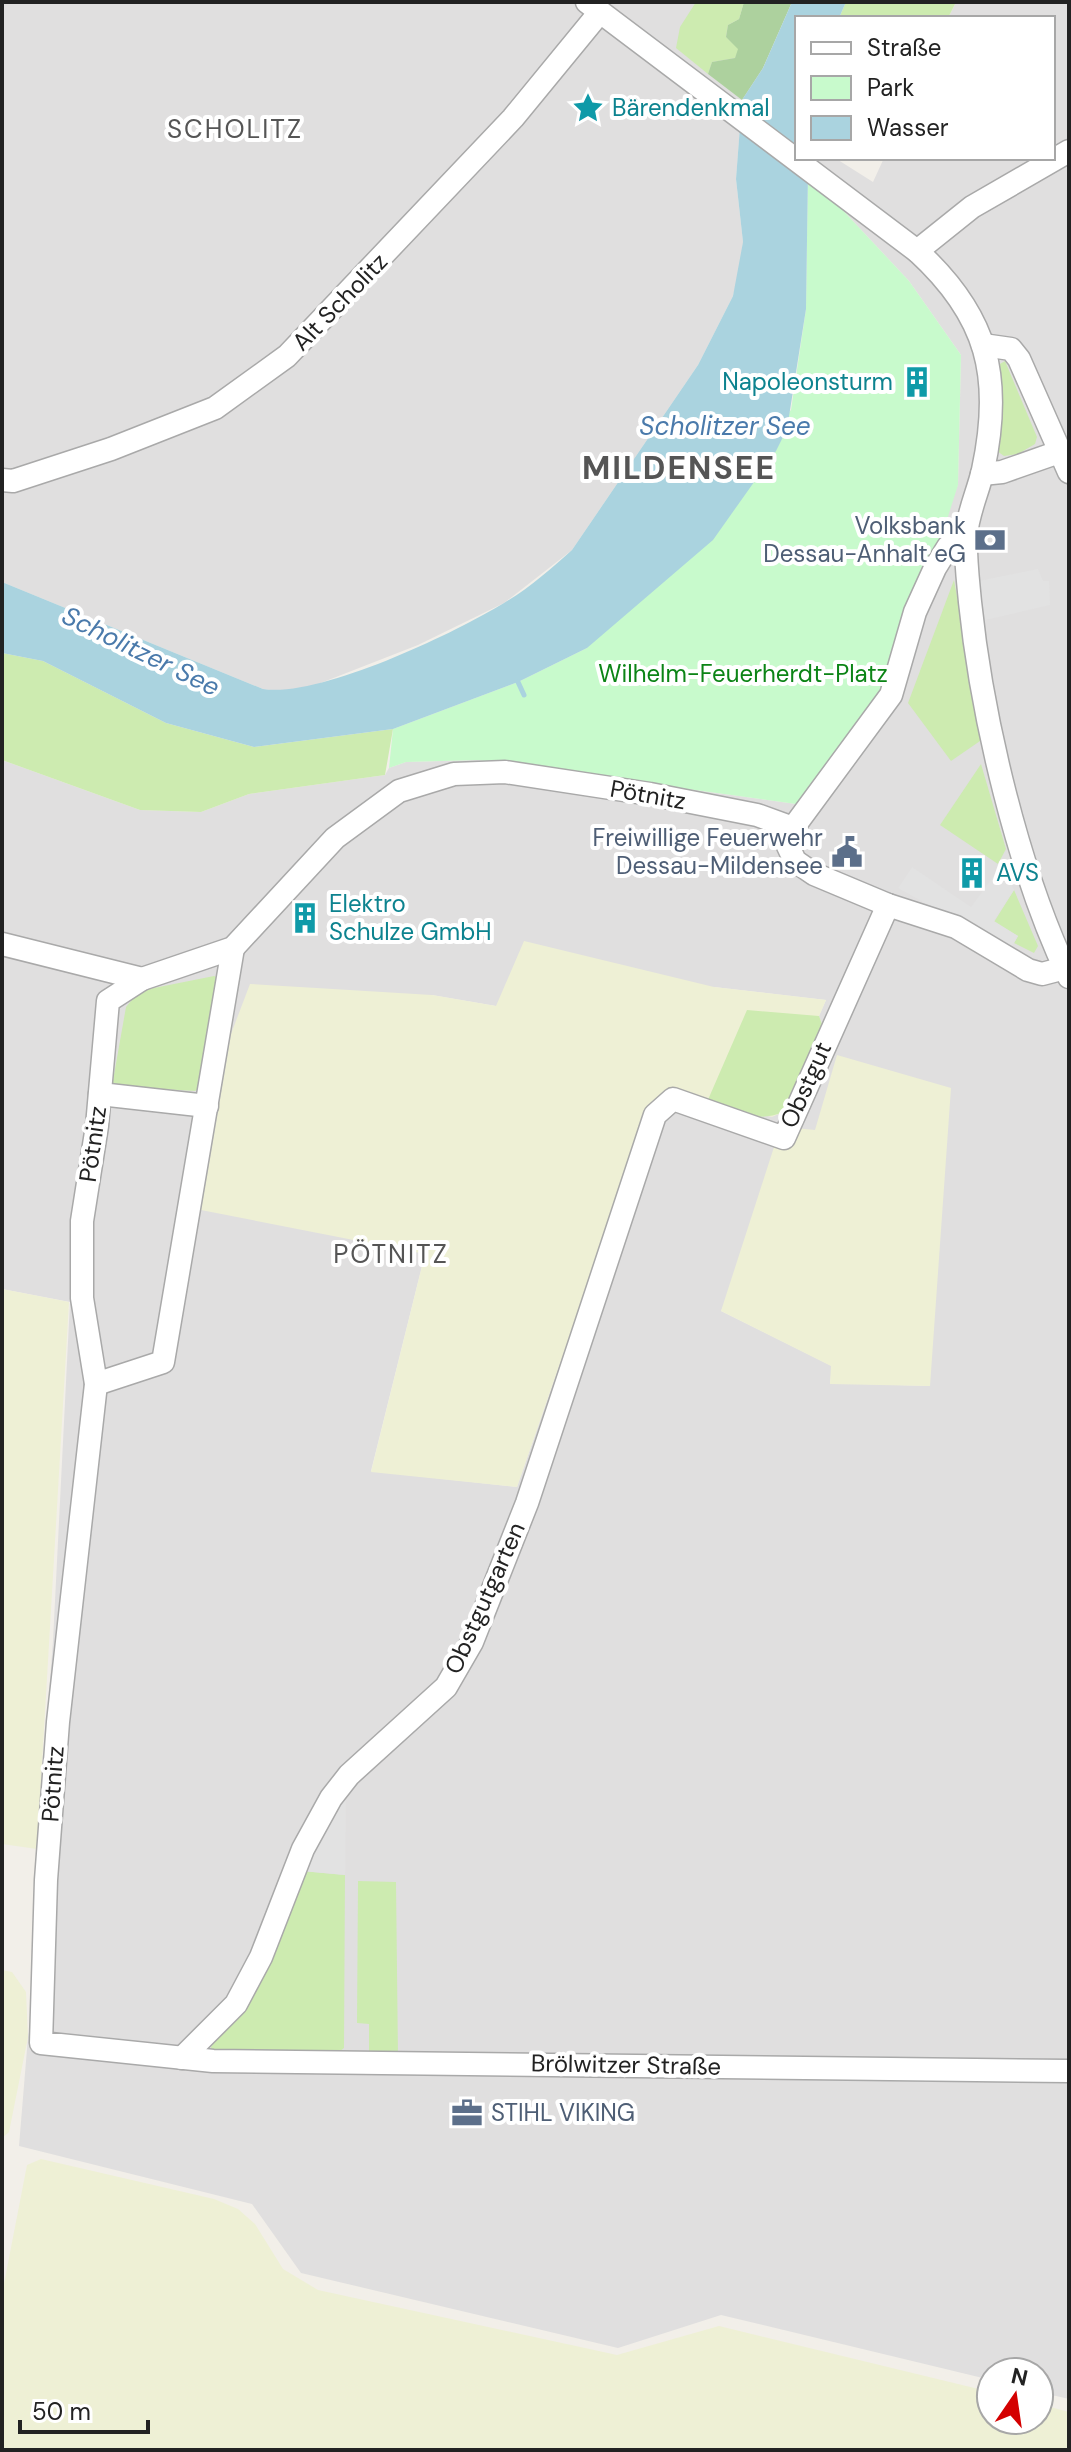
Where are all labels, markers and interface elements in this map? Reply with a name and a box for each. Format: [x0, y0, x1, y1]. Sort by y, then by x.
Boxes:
legend [795, 16, 1055, 160]
text: Straße [867, 32, 941, 63]
text: Park [867, 72, 914, 103]
place icon: Bärendenkmal [571, 91, 605, 125]
place label: Bärendenkmal [612, 92, 770, 123]
district label: SCHOLITZ [167, 112, 303, 146]
text: Wasser [867, 112, 949, 143]
street label: Alt Scholitz [285, 246, 394, 357]
building icon: Napoleonsturm [900, 365, 934, 399]
place label: Napoleonsturm [722, 366, 893, 397]
water label: Scholitzer See [639, 409, 811, 443]
district label: MILDENSEE [582, 447, 776, 489]
place label: Volksbank Dessau-Anhalt eG [763, 510, 966, 569]
bank icon: Volksbank Dessau-Anhalt eG [973, 523, 1007, 557]
water label: Scholitzer See [57, 598, 225, 704]
park label: Wilhelm-Feuerherdt-Platz [598, 658, 888, 689]
street label: Pötnitz [608, 773, 688, 816]
place label: Freiwillige Feuerwehr Dessau-Mildensee [592, 822, 823, 881]
public building icon: Freiwillige Feuerwehr Dessau-Mildensee [830, 835, 864, 869]
building icon: AVS [955, 856, 989, 890]
place label: AVS [996, 857, 1039, 888]
place label: Elektro Schulze GmbH [329, 888, 492, 947]
building icon: Elektro Schulze GmbH [288, 901, 322, 935]
street label: Obstgut [773, 1037, 838, 1133]
street label: Pötnitz [72, 1104, 113, 1184]
district label: PÖTNITZ [333, 1237, 449, 1271]
street label: Obstgutgarten [437, 1517, 532, 1679]
street label: Pötnitz [34, 1745, 71, 1823]
street label: Brölwitzer Straße [531, 2047, 721, 2082]
office icon: STIHL VIKING [450, 2096, 484, 2130]
place label: STIHL VIKING [491, 2097, 635, 2128]
north arrow [975, 2356, 1055, 2436]
text: N [1008, 2361, 1030, 2393]
scale bar [20, 2384, 148, 2434]
text: 50 m [32, 2396, 91, 2427]

